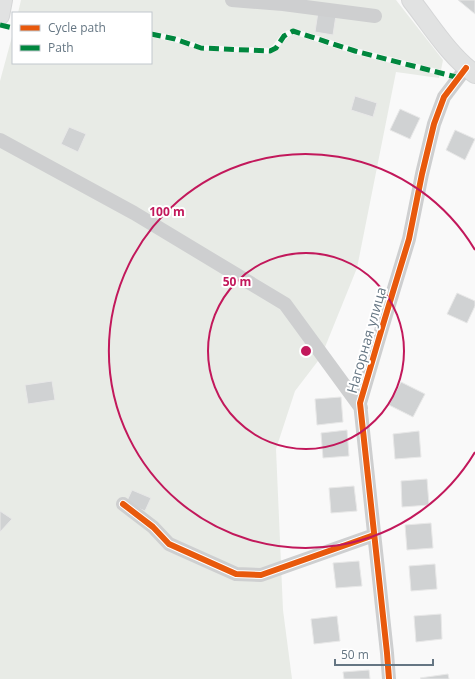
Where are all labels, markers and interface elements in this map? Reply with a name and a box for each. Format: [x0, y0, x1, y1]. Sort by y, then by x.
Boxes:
legend [12, 12, 152, 64]
text: Cycle path [48, 19, 106, 36]
text: Path [48, 39, 74, 56]
text: 100 m [149, 203, 185, 220]
text: 50 m [223, 273, 251, 290]
street label: Нагорная улица [342, 285, 390, 395]
centre of rings [299, 344, 313, 358]
scale bar [335, 641, 433, 667]
text: 50 m [341, 646, 369, 663]

